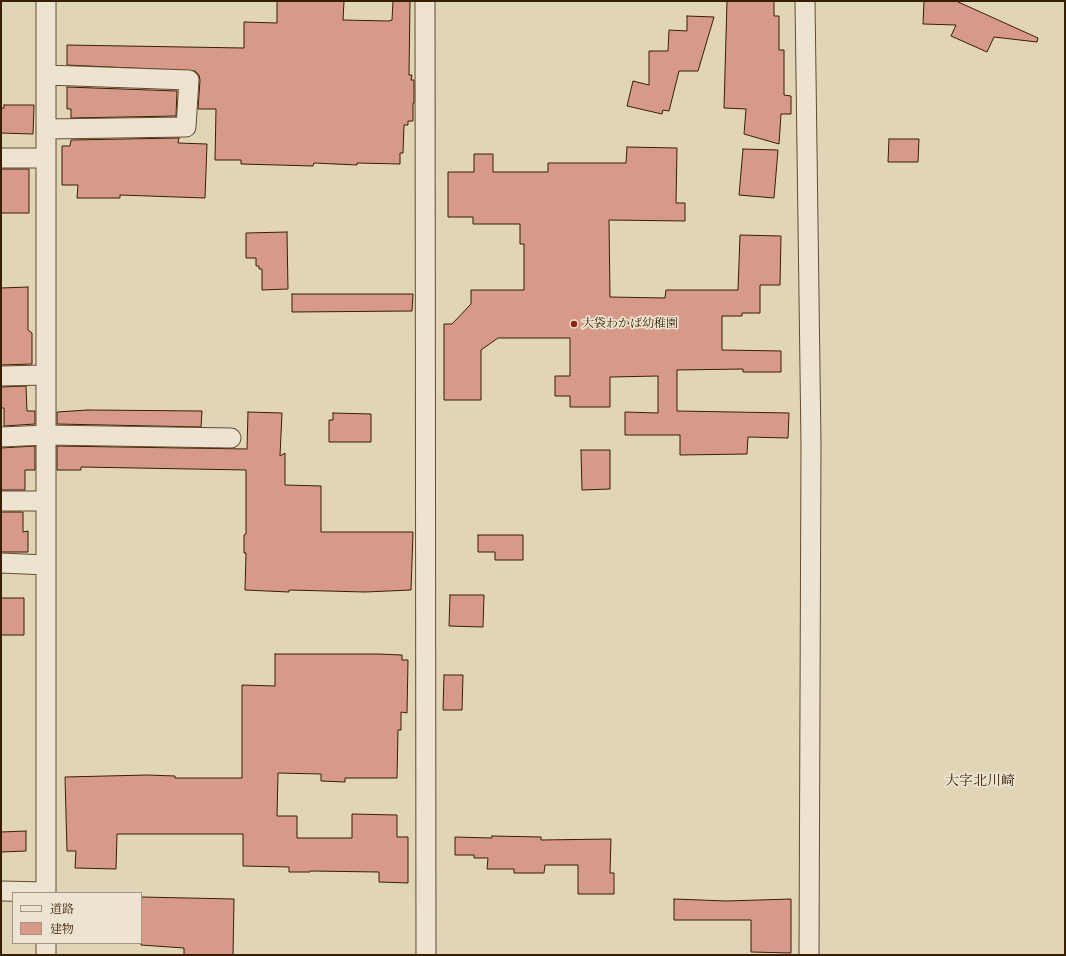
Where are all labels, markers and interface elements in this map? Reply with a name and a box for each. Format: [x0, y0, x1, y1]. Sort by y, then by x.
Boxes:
place label: 大袋わかば幼稚園 [582, 317, 678, 331]
marker: 大袋わかば幼稚園 [569, 319, 579, 329]
district label: 大字北川崎 [945, 774, 1015, 790]
legend [12, 892, 142, 944]
text: 道路 [50, 901, 74, 917]
text: 建物 [50, 921, 74, 937]

